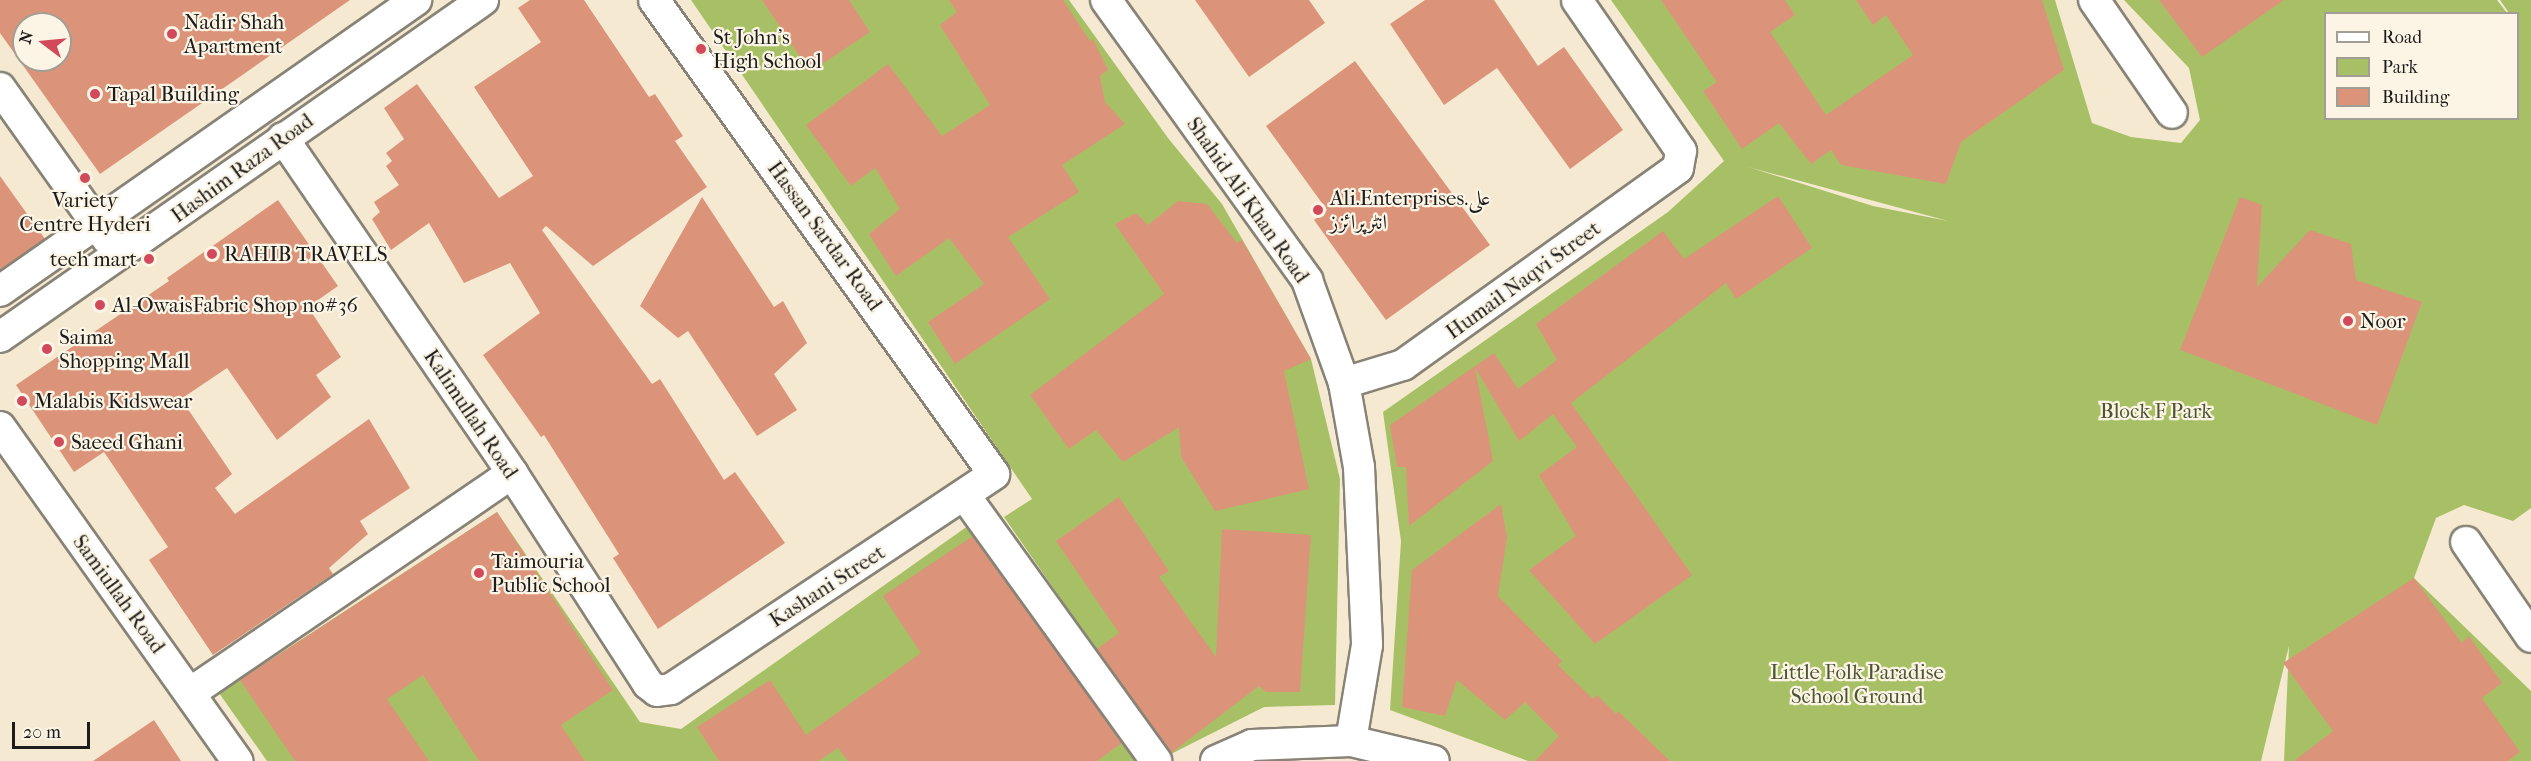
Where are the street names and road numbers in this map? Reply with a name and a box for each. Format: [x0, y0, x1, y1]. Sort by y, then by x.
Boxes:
street label: Hashim Raza Road [166, 108, 318, 228]
street label: Shahid Ali Khan Road [1181, 112, 1315, 288]
street label: Hassan Sardar Road [762, 156, 888, 316]
street label: Humail Naqvi Street [1441, 216, 1605, 344]
street label: Kalimullah Road [418, 344, 524, 484]
street label: Samiullah Road [68, 530, 170, 658]
street label: Kashani Street [764, 539, 890, 633]

